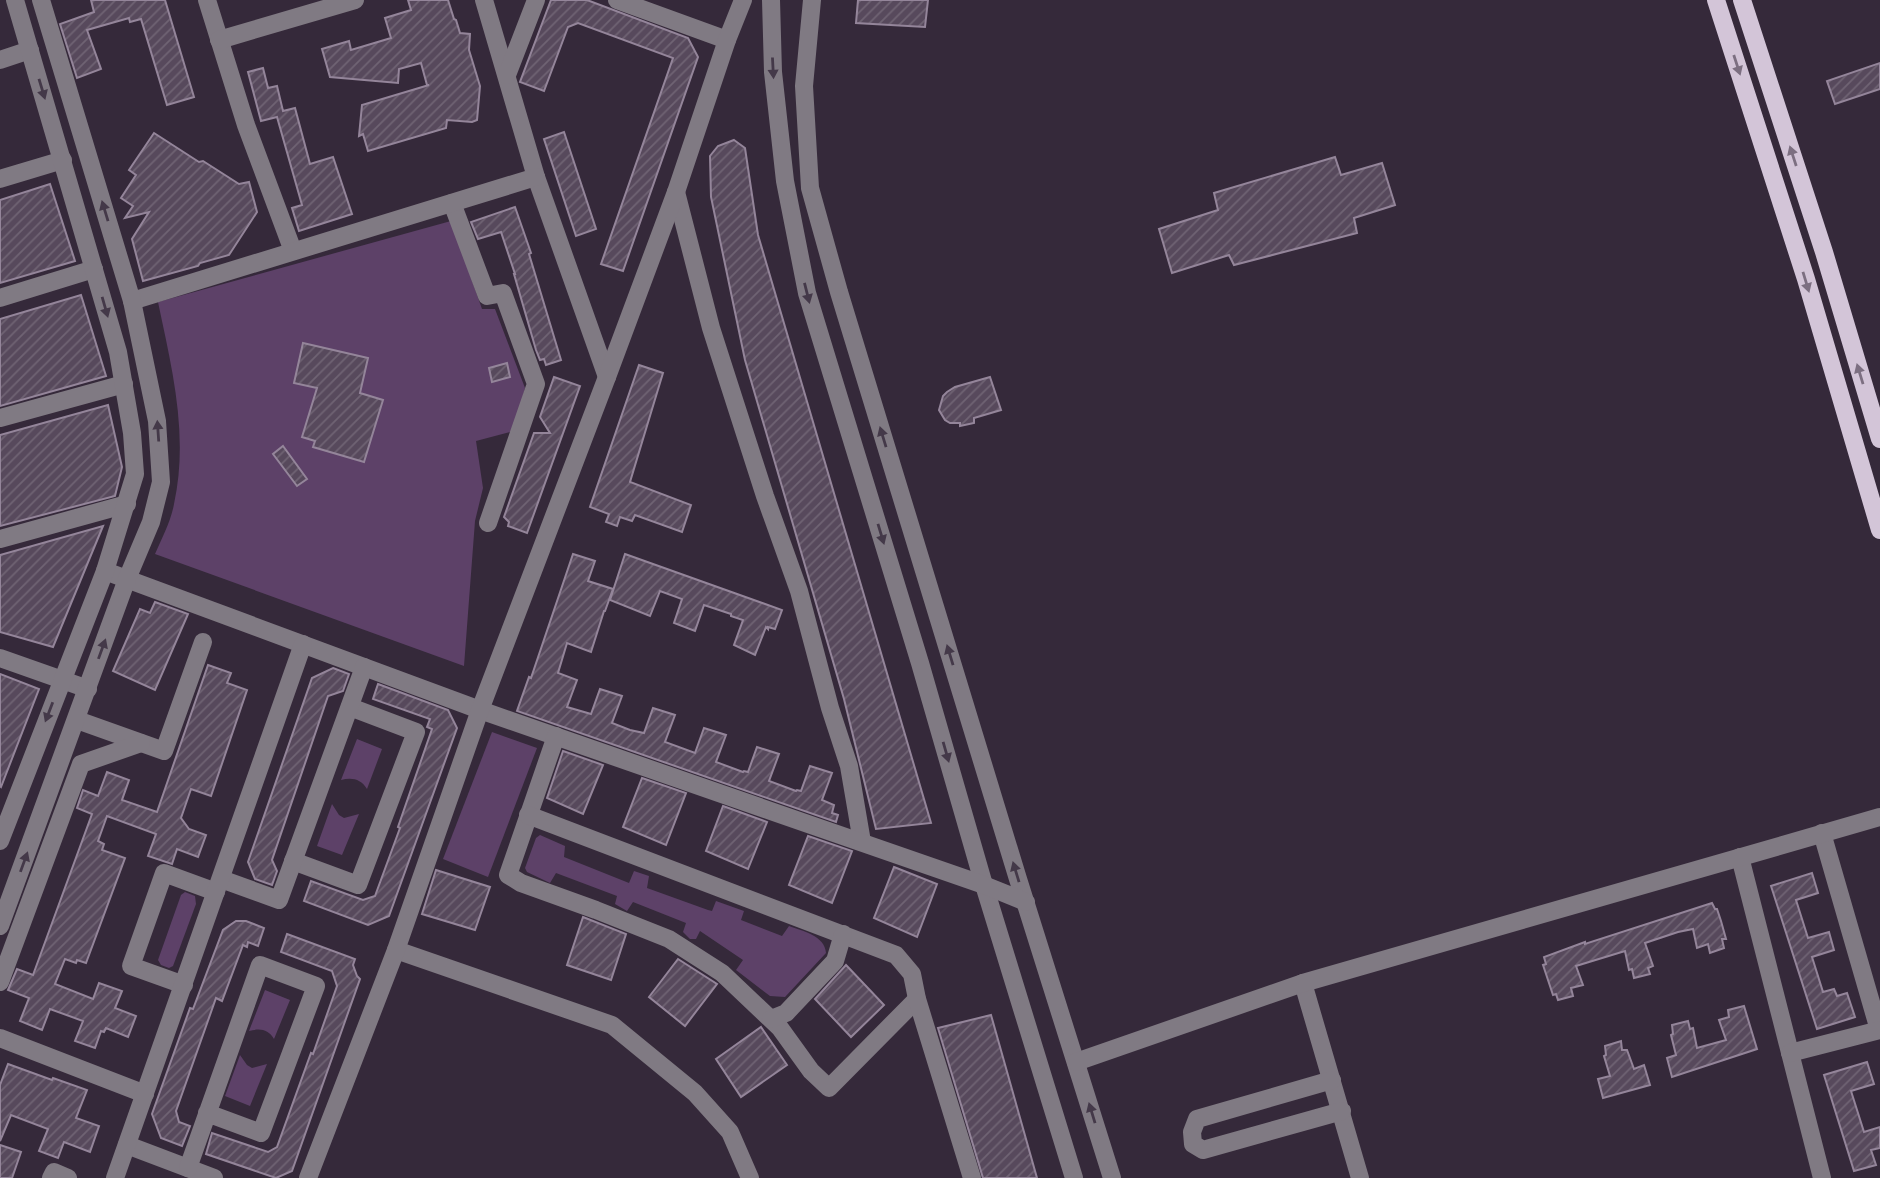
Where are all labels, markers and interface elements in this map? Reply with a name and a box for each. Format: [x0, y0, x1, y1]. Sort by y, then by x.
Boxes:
one-way arrow [1732, 55, 1743, 76]
one-way arrow [768, 57, 779, 79]
one-way arrow [37, 78, 47, 99]
one-way arrow [1787, 146, 1798, 167]
one-way arrow [99, 200, 109, 221]
one-way arrow [1802, 271, 1812, 292]
one-way arrow [802, 282, 813, 304]
one-way arrow [101, 297, 111, 318]
one-way arrow [1855, 363, 1865, 384]
one-way arrow [152, 420, 163, 442]
one-way arrow [878, 427, 888, 448]
one-way arrow [876, 524, 886, 545]
one-way arrow [97, 638, 108, 659]
one-way arrow [944, 644, 954, 665]
one-way arrow [44, 702, 55, 723]
one-way arrow [941, 741, 952, 763]
one-way arrow [18, 851, 29, 872]
one-way arrow [1011, 862, 1021, 883]
one-way arrow [1086, 1102, 1096, 1123]

